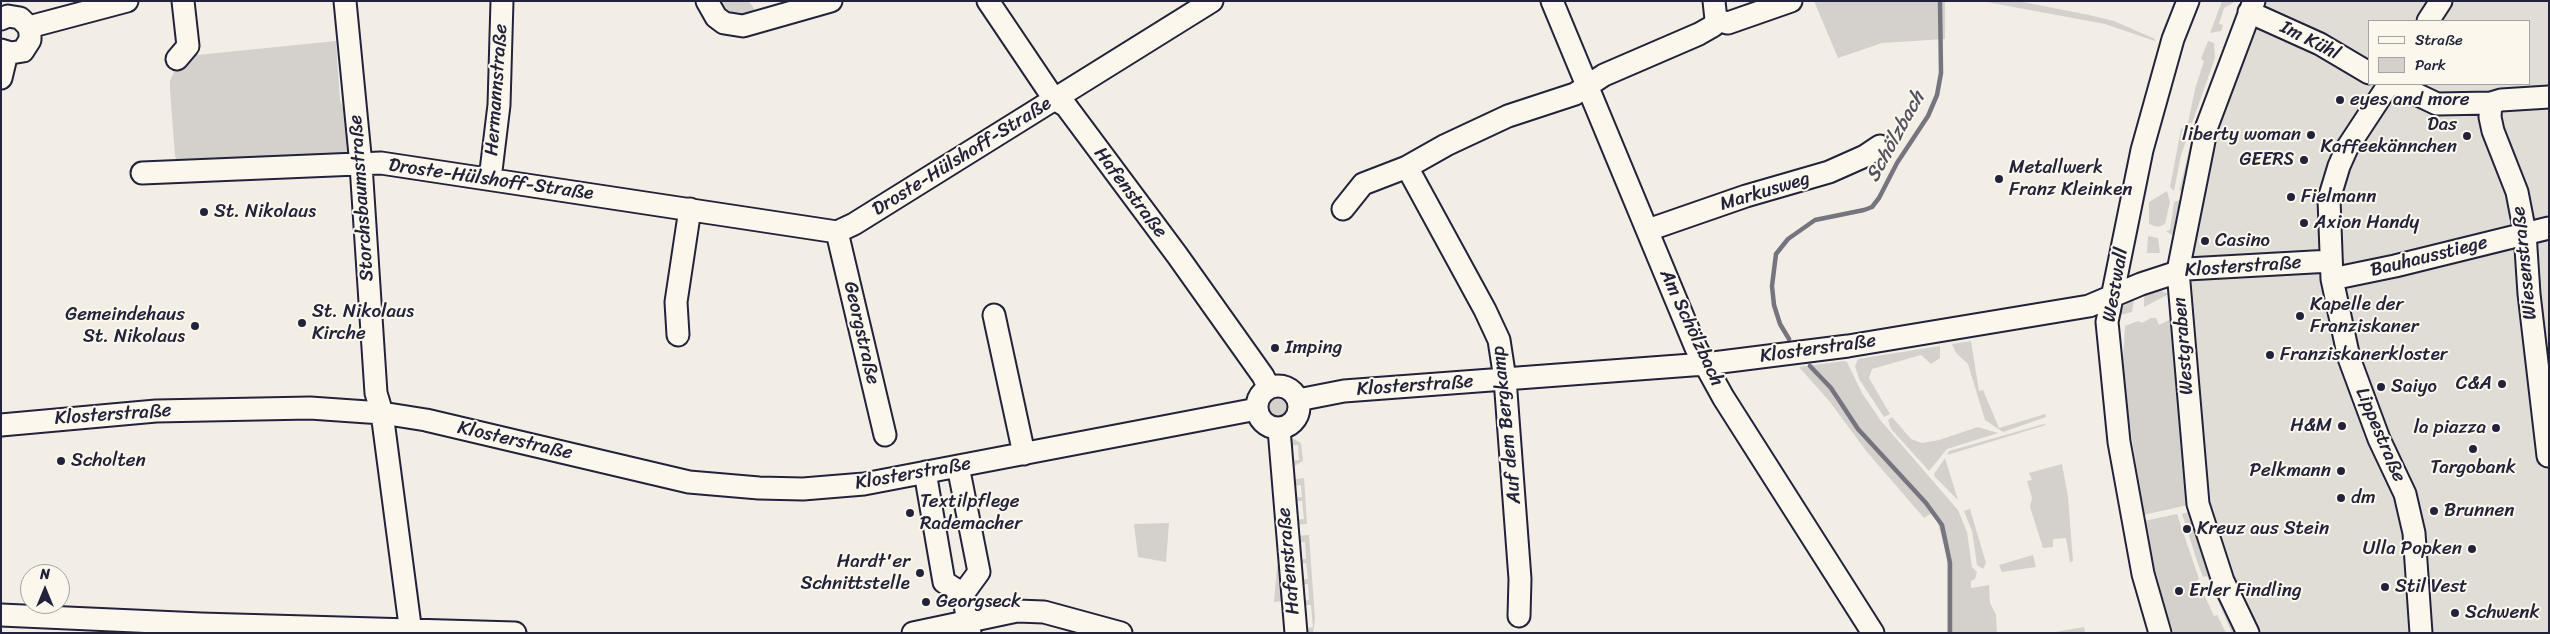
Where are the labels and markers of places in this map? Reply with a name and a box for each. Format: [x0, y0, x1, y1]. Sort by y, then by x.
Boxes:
place label: eyes and more [2350, 89, 2470, 111]
marker: eyes and more [2334, 94, 2346, 106]
place label: Das Kaffeekännchen [2320, 114, 2457, 158]
place label: liberty woman [2182, 124, 2301, 146]
marker: liberty woman [2305, 129, 2317, 141]
marker: Das Kaffeekännchen [2461, 130, 2473, 142]
place label: GEERS [2239, 149, 2294, 171]
marker: GEERS [2298, 154, 2310, 166]
place label: Metallwerk Franz Kleinken [2009, 157, 2133, 201]
marker: Metallwerk Franz Kleinken [1993, 173, 2005, 185]
place label: Fielmann [2301, 186, 2376, 208]
marker: Fielmann [2285, 191, 2297, 203]
place label: St. Nikolaus [214, 201, 316, 223]
marker: St. Nikolaus [198, 206, 210, 218]
place label: Axion Handy [2314, 212, 2419, 234]
marker: Axion Handy [2298, 217, 2310, 229]
place label: Casino [2215, 230, 2270, 252]
marker: Casino [2199, 235, 2211, 247]
place label: Kapelle der Franziskaner [2310, 294, 2418, 338]
place label: St. Nikolaus Kirche [312, 301, 414, 345]
place label: Gemeindehaus St. Nikolaus [65, 304, 185, 348]
marker: Kapelle der Franziskaner [2294, 310, 2306, 322]
marker: St. Nikolaus Kirche [296, 317, 308, 329]
marker: Gemeindehaus St. Nikolaus [189, 320, 201, 332]
place label: Imping [1285, 337, 1342, 359]
marker: Imping [1269, 342, 1281, 354]
place label: Franziskanerkloster [2280, 344, 2448, 366]
marker: Franziskanerkloster [2264, 349, 2276, 361]
place label: C&A [2456, 373, 2492, 395]
place label: Saiyo [2391, 376, 2437, 398]
marker: C&A [2496, 378, 2508, 390]
marker: Saiyo [2375, 381, 2387, 393]
place label: H&M [2290, 415, 2332, 437]
place label: la piazza [2414, 417, 2486, 439]
marker: H&M [2336, 420, 2348, 432]
marker: la piazza [2490, 422, 2502, 434]
marker: Targobank [2467, 443, 2479, 455]
place label: Scholten [71, 450, 146, 472]
marker: Scholten [55, 455, 67, 467]
place label: Targobank [2430, 457, 2516, 479]
place label: Pelkmann [2250, 460, 2331, 482]
marker: Pelkmann [2335, 465, 2347, 477]
place label: dm [2351, 487, 2376, 509]
place label: Textilpflege Rademacher [920, 491, 1022, 535]
marker: dm [2335, 492, 2347, 504]
place label: Brunnen [2444, 500, 2515, 522]
marker: Brunnen [2428, 505, 2440, 517]
marker: Textilpflege Rademacher [904, 507, 916, 519]
place label: Kreuz aus Stein [2197, 518, 2329, 540]
marker: Kreuz aus Stein [2181, 523, 2193, 535]
place label: Ulla Popken [2363, 538, 2462, 560]
marker: Ulla Popken [2466, 543, 2478, 555]
place label: Hardt'er Schnittstelle [801, 551, 910, 595]
marker: Hardt'er Schnittstelle [914, 567, 926, 579]
place label: Stil Vest [2395, 576, 2467, 598]
place label: Erler Findling [2189, 580, 2302, 602]
marker: Stil Vest [2379, 581, 2391, 593]
marker: Erler Findling [2173, 585, 2185, 597]
place label: Georgseck [936, 591, 1021, 613]
marker: Georgseck [920, 596, 932, 608]
place label: Schwenk [2465, 602, 2540, 624]
marker: Schwenk [2449, 607, 2461, 619]

